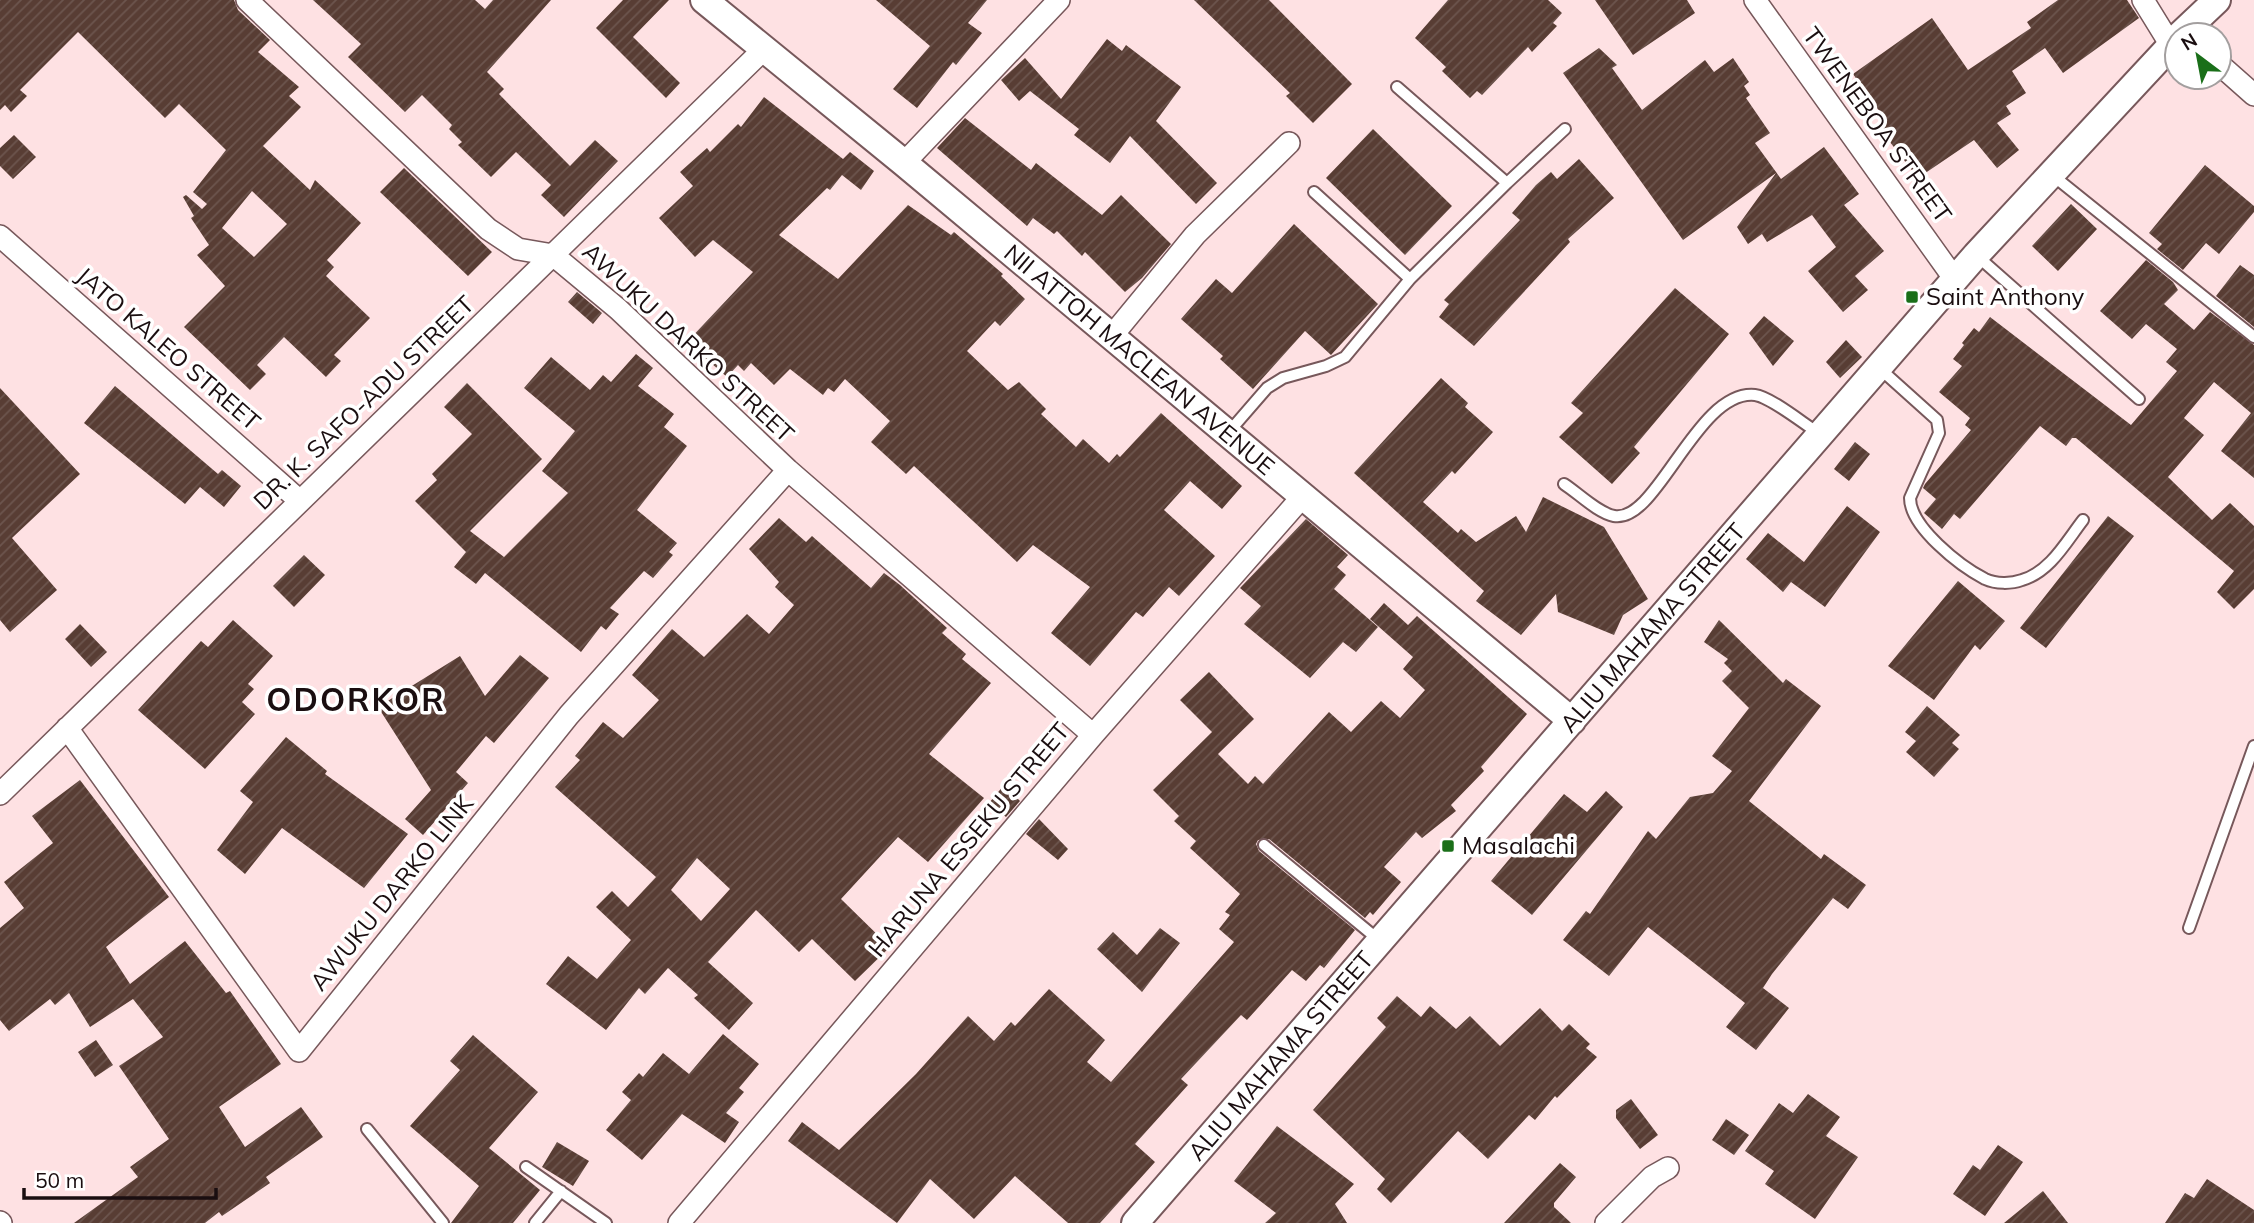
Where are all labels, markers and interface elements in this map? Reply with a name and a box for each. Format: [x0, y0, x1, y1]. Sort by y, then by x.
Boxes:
street label: TWENEBOA STREET [1797, 21, 1959, 228]
north arrow [2163, 21, 2233, 91]
text: N [2177, 28, 2201, 56]
street label: AWUKU DARKO STREET [577, 236, 801, 449]
street label: NII ATTOH MACLEAN AVENUE [998, 237, 1281, 481]
street label: JATO KALEO STREET [70, 260, 267, 437]
place label: Saint Anthony [1926, 281, 2085, 311]
street label: DR. K. SAFO-ADU STREET [247, 289, 480, 516]
marker: Saint Anthony [1904, 289, 1920, 305]
street label: ALIU MAHAMA STREET [1553, 516, 1752, 738]
district label: ODORKOR [266, 679, 446, 719]
street label: HARUNA ESSEKU STREET [861, 716, 1075, 963]
street label: AWUKU DARKO LINK [303, 788, 480, 996]
place label: Masalachi [1462, 830, 1575, 860]
marker: Masalachi [1440, 838, 1456, 854]
street label: ALIU MAHAMA STREET [1181, 944, 1380, 1166]
scale bar [24, 1156, 217, 1200]
text: 50 m [35, 1167, 84, 1193]

